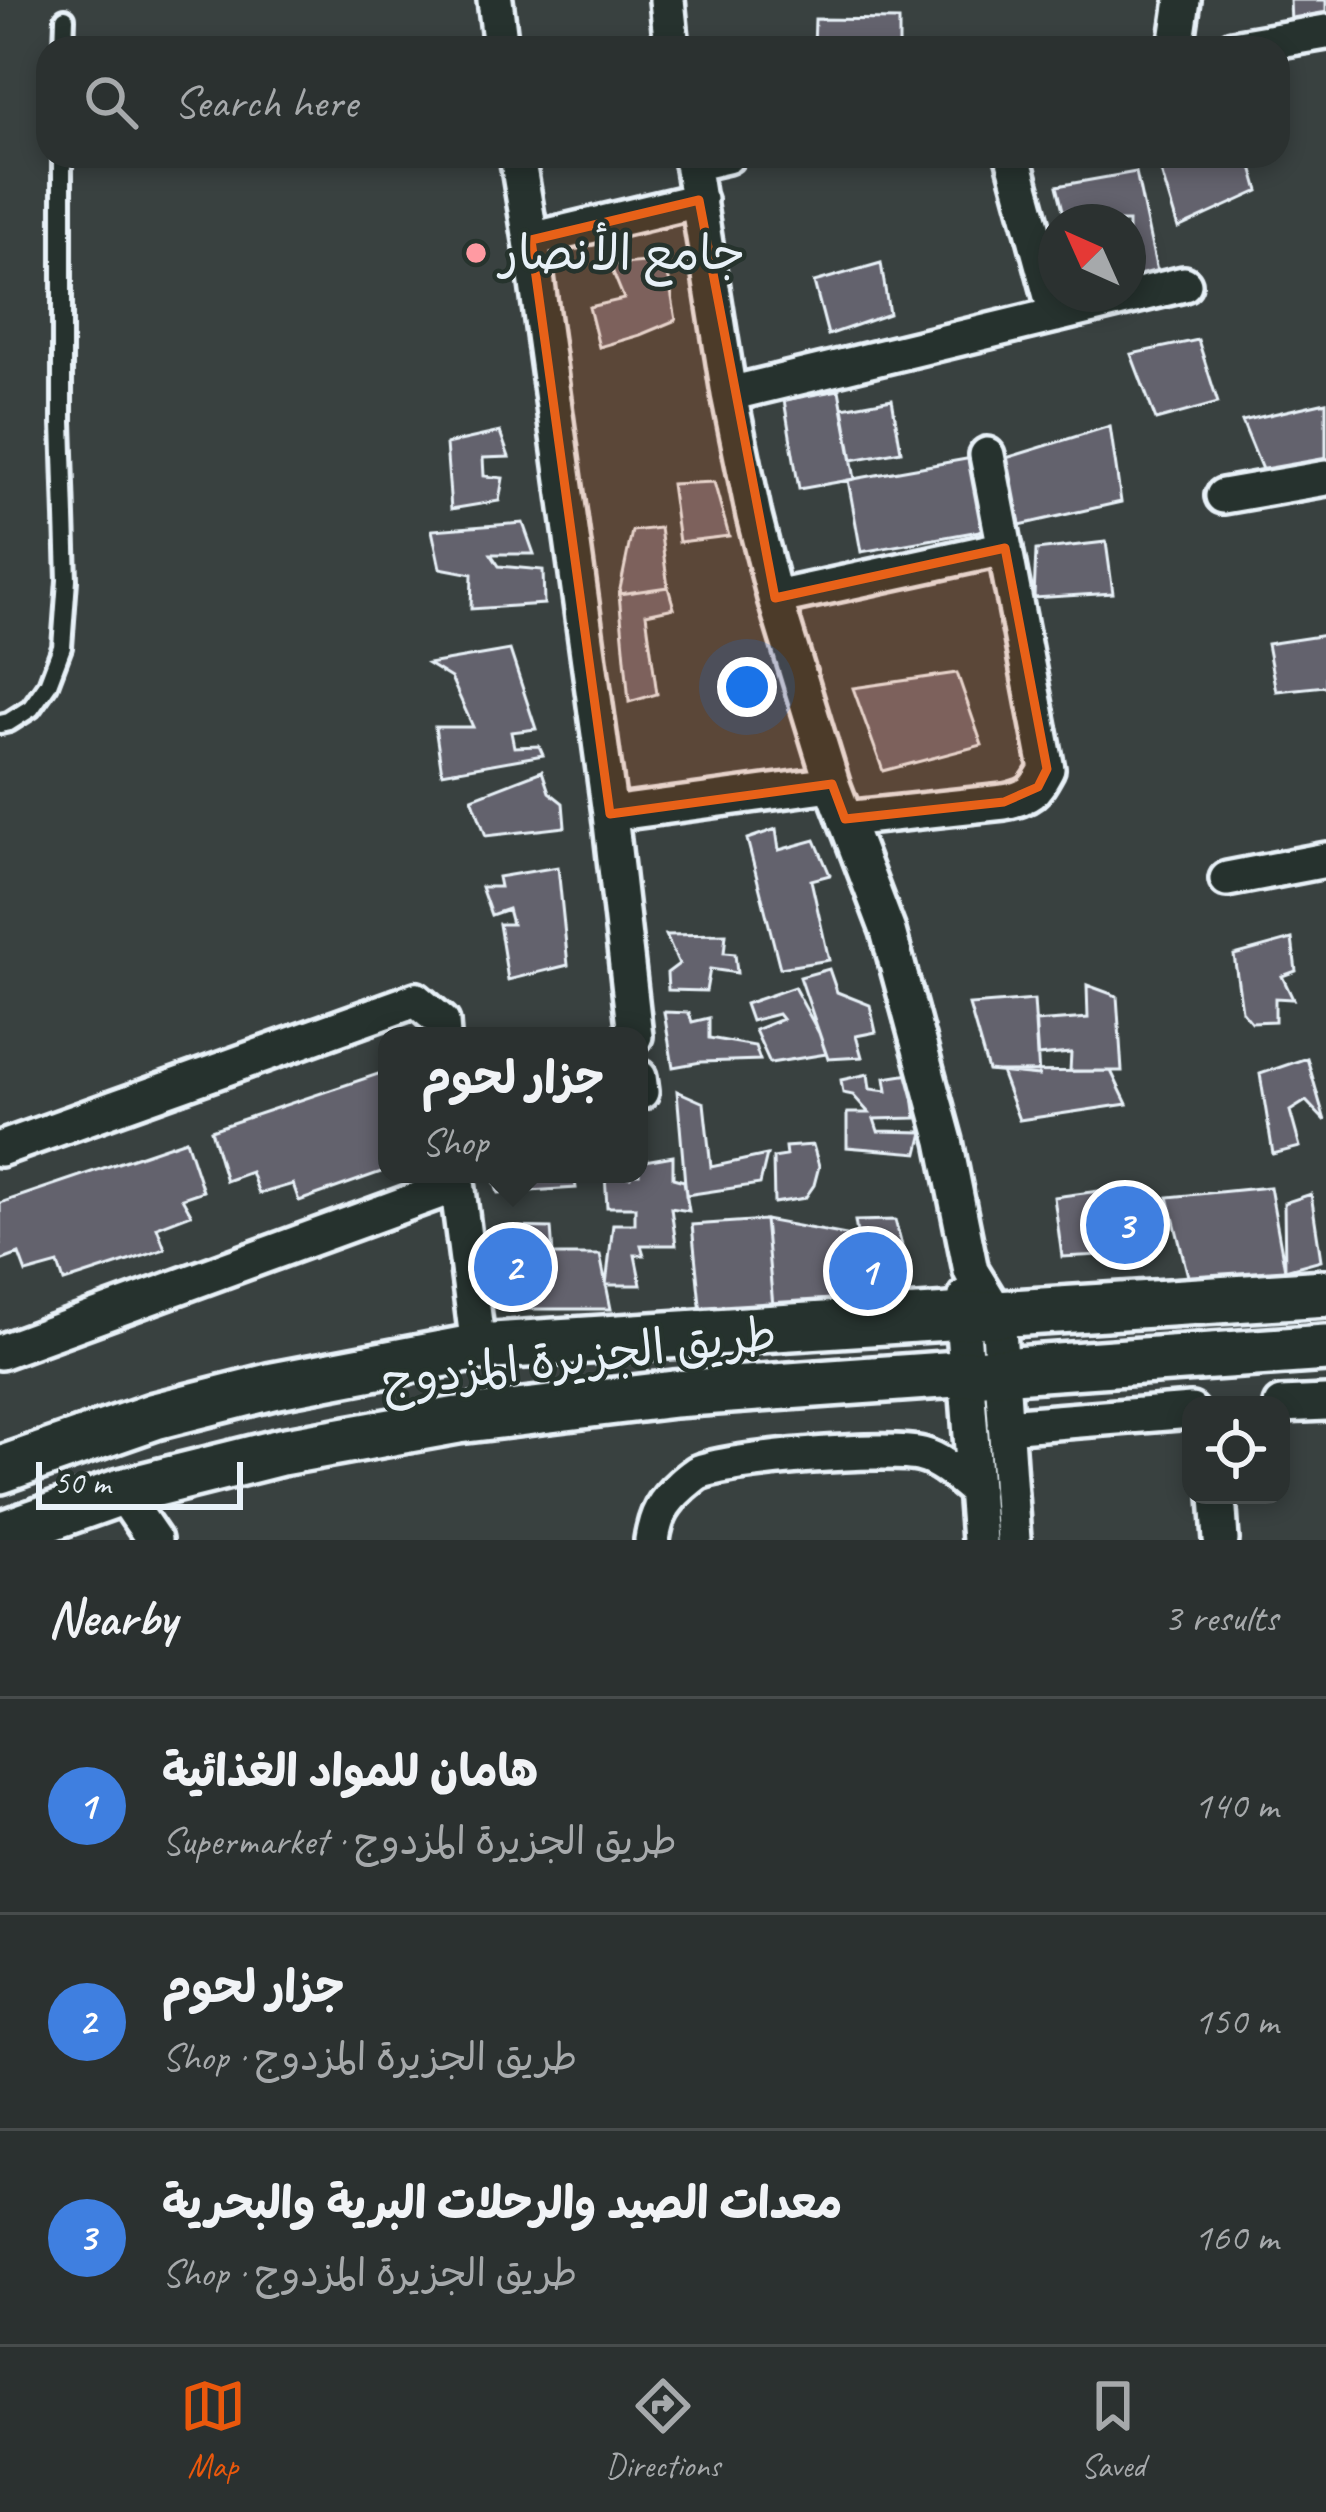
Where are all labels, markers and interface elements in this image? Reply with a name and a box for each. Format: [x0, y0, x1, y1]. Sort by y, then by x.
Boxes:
search box [36, 36, 1290, 168]
icon: search [78, 69, 144, 135]
text: Search here [174, 74, 357, 131]
north arrow [1038, 204, 1146, 312]
place label: جامع الأنصار [496, 222, 745, 287]
marker: جامع الأنصار [463, 240, 489, 266]
your location [717, 657, 777, 717]
popup [378, 1027, 648, 1183]
text: جزار لحوم [422, 1050, 604, 1107]
text: Shop [422, 1118, 488, 1167]
pin: 3 [1086, 1180, 1164, 1270]
pin: 2 [474, 1222, 552, 1312]
pin: 1 [829, 1226, 907, 1316]
street label: طريق الجزيرة المزدوج [378, 1303, 780, 1413]
map controls [1182, 1396, 1290, 1504]
button: locate [1182, 1396, 1290, 1504]
scale bar [36, 1456, 243, 1509]
text: 50 m [54, 1462, 110, 1504]
text: Nearby [48, 1586, 176, 1650]
text: 3 results [1164, 1594, 1278, 1643]
text: هامان للمواد الغذائية [162, 1743, 538, 1800]
text: 1 [78, 1781, 96, 1830]
text: 140 m [1194, 1781, 1278, 1830]
text: Supermarket · طريق الجزيرة المزدوج [162, 1817, 677, 1866]
text: جزار لحوم [162, 1959, 345, 2016]
text: 2 [78, 1997, 96, 2046]
text: 150 m [1194, 1997, 1278, 2046]
text: Shop · طريق الجزيرة المزدوج [162, 2033, 577, 2082]
text: معدات الصيد والرحلات البرية والبحرية [162, 2175, 842, 2232]
text: 3 [78, 2213, 96, 2262]
text: 160 m [1194, 2213, 1278, 2262]
text: Shop · طريق الجزيرة المزدوج [162, 2249, 577, 2298]
tab: Map [180, 2373, 246, 2487]
tab: Directions [606, 2373, 720, 2487]
tab: Saved [1080, 2373, 1146, 2487]

